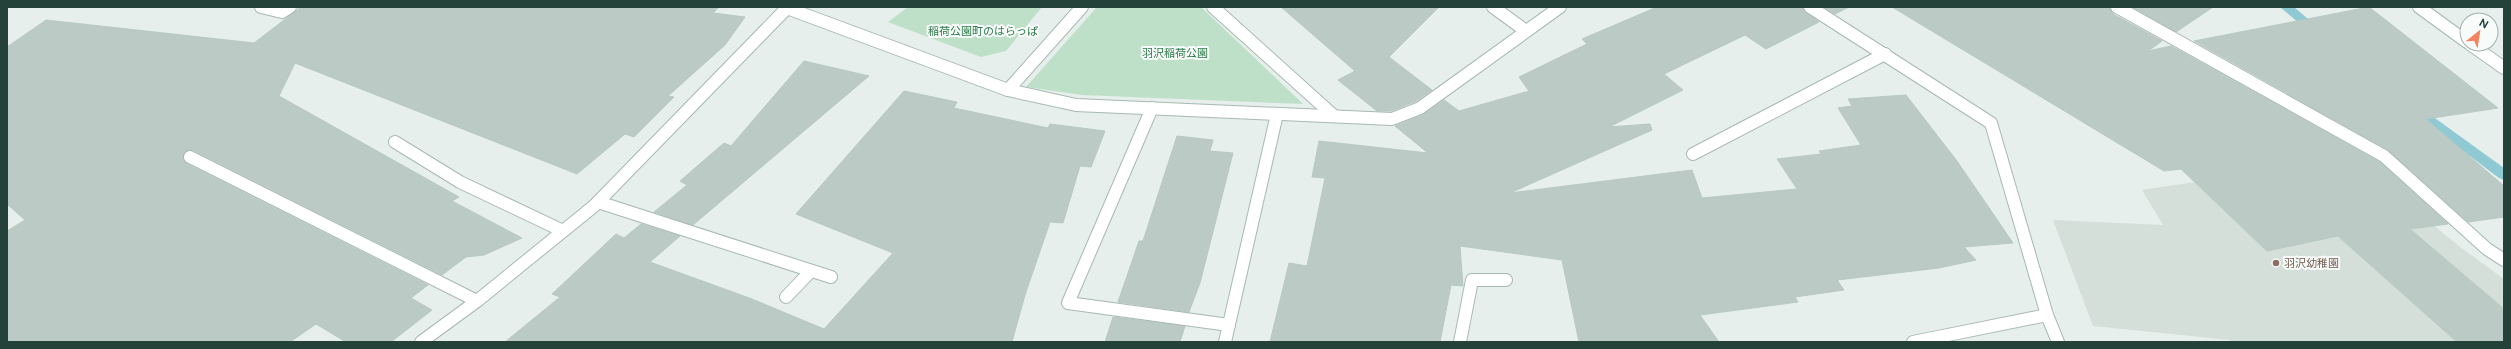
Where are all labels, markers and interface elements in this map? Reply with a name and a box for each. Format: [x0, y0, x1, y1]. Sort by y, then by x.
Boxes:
north arrow [2459, 12, 2499, 52]
text: N [2477, 16, 2491, 32]
park label: 稲荷公園町のはらっぱ [928, 25, 1038, 38]
park label: 羽沢稲荷公園 [1142, 47, 1208, 60]
place label: 羽沢幼稚園 [2284, 257, 2339, 270]
marker: 羽沢幼稚園 [2271, 258, 2281, 268]

